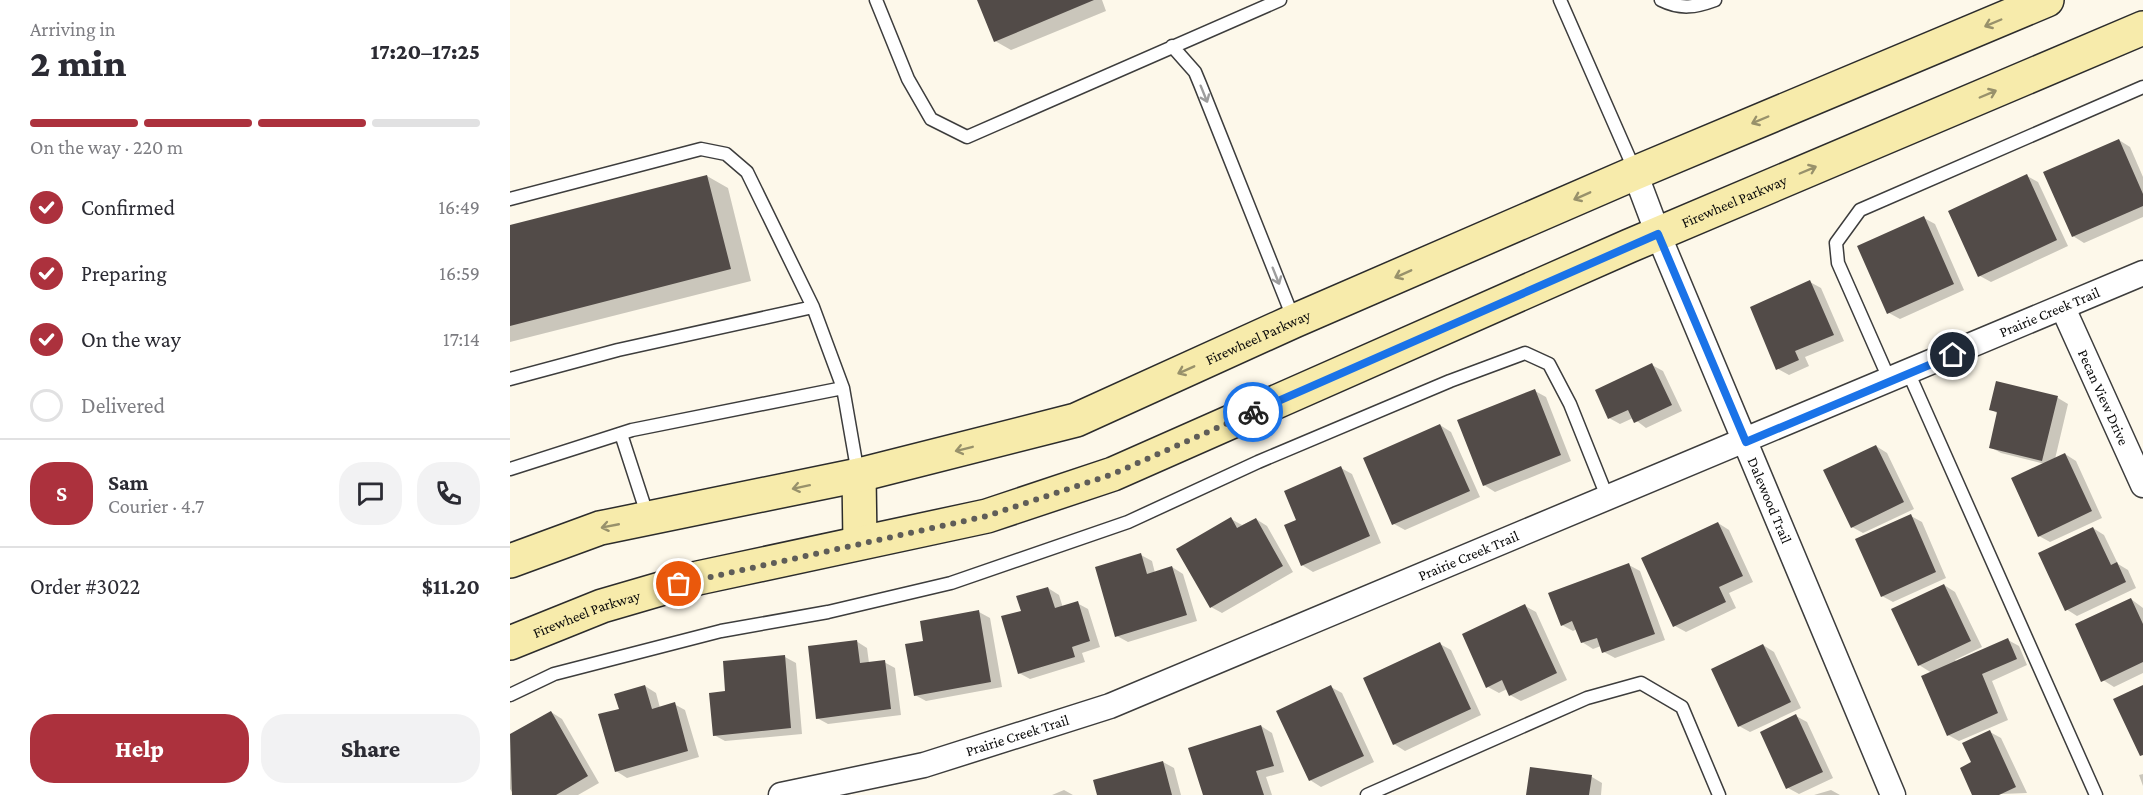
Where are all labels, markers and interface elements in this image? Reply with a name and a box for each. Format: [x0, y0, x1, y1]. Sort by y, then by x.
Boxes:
text: Arriving in [30, 18, 115, 40]
one-way arrow [1984, 18, 2003, 29]
text: 17:20–17:25 [370, 39, 480, 64]
text: 2 min [30, 41, 126, 84]
one-way arrow [1200, 84, 1211, 103]
one-way arrow [1978, 88, 1996, 99]
one-way arrow [1751, 115, 1769, 126]
text: On the way · 220 m [30, 136, 183, 158]
one-way arrow [1799, 164, 1817, 175]
street label: Firewheel Parkway [1679, 172, 1790, 231]
icon: check [30, 191, 63, 224]
one-way arrow [1573, 191, 1591, 202]
text: Confirmed [81, 195, 175, 220]
text: 16:49 [438, 196, 480, 218]
icon: check [30, 257, 63, 290]
text: Preparing [81, 261, 167, 286]
text: 16:59 [439, 262, 480, 284]
one-way arrow [1271, 266, 1282, 284]
one-way arrow [1394, 269, 1412, 280]
street label: Prairie Creek Trail [1997, 284, 2102, 340]
street label: Firewheel Parkway [1203, 307, 1313, 368]
icon: check [30, 323, 63, 356]
text: On the way [81, 327, 181, 352]
text: 17:14 [443, 328, 480, 350]
pin [1927, 329, 1978, 380]
icon: home [1936, 338, 1969, 371]
street label: Pecan View Drive [2075, 347, 2132, 448]
one-way arrow [1178, 365, 1196, 377]
courier [1223, 382, 1283, 442]
text: Delivered [81, 393, 165, 418]
icon: bike [1237, 396, 1270, 429]
one-way arrow [954, 443, 973, 455]
street label: Dalewood Trail [1744, 455, 1795, 546]
button: chat [339, 462, 402, 525]
button: phone [417, 462, 480, 525]
text: Sam [108, 470, 148, 495]
text: S [56, 481, 67, 506]
one-way arrow [792, 482, 812, 493]
text: Courier · 4.7 [108, 495, 204, 517]
one-way arrow [601, 521, 621, 532]
street label: Prairie Creek Trail [1416, 528, 1521, 584]
pin [653, 558, 704, 609]
icon: bag [662, 567, 695, 600]
text: Order #3022 [30, 574, 140, 599]
text: $11.20 [422, 574, 480, 599]
street label: Firewheel Parkway [531, 587, 642, 641]
street label: Prairie Creek Trail [964, 712, 1071, 759]
button: Help [30, 714, 249, 783]
button: Share [261, 714, 480, 783]

